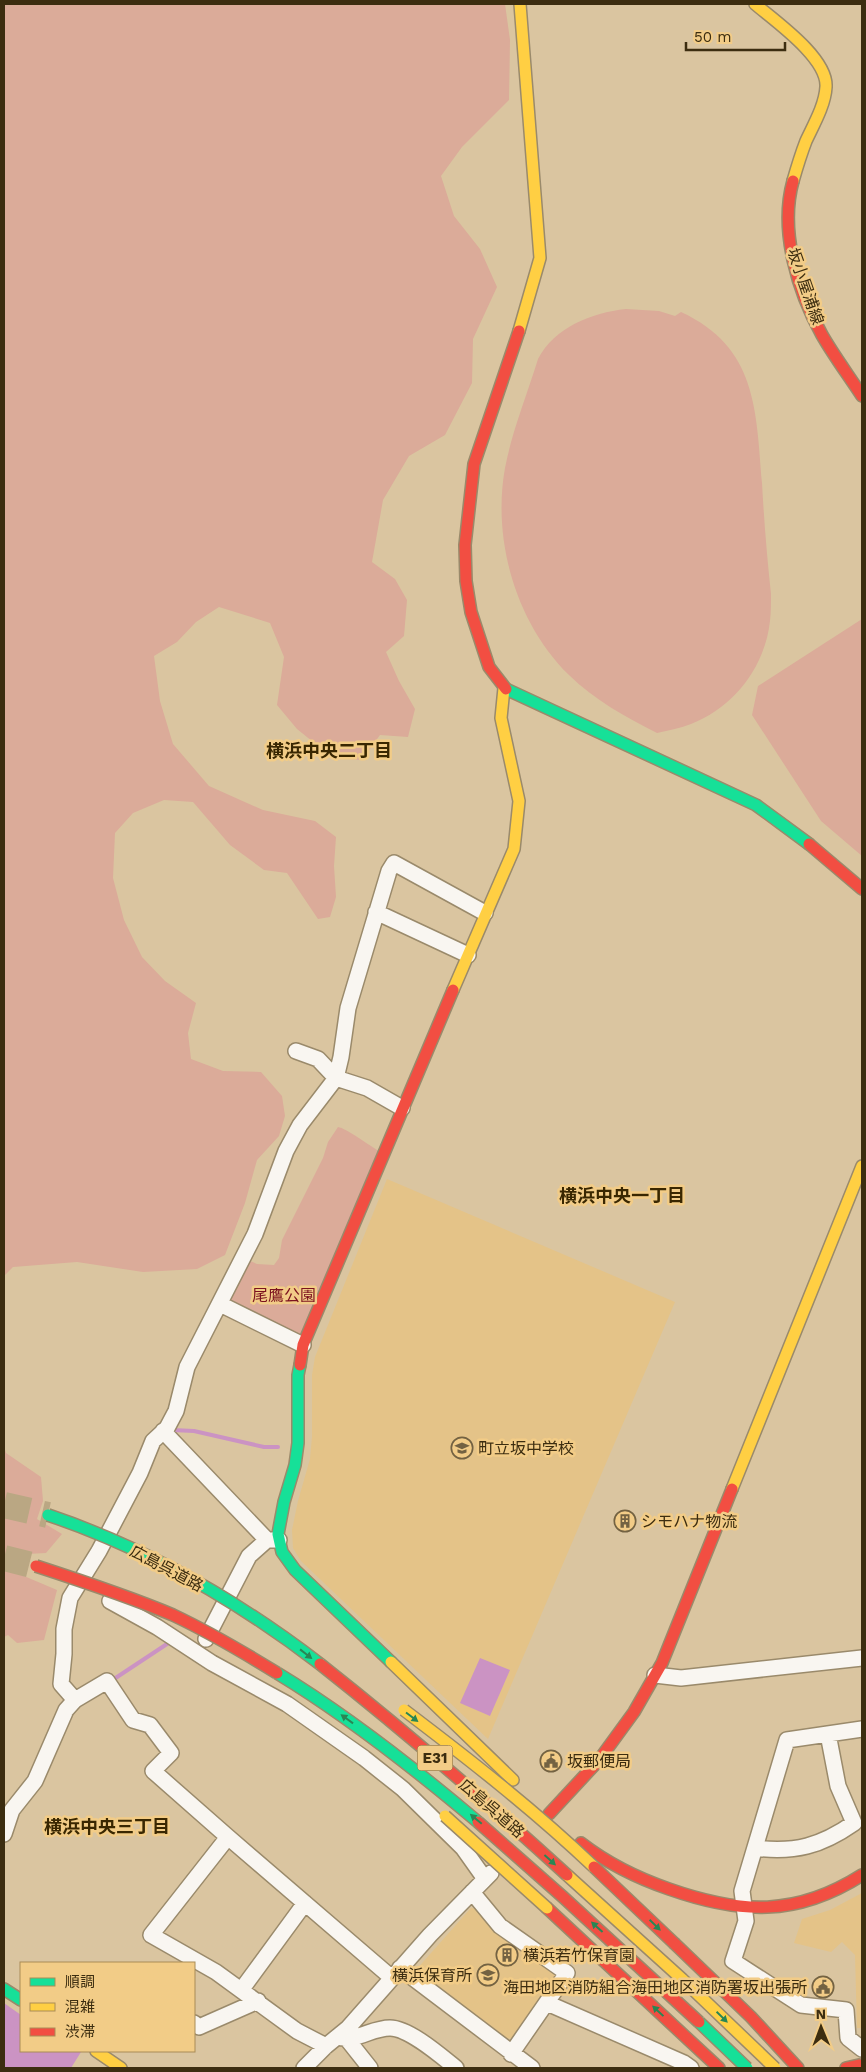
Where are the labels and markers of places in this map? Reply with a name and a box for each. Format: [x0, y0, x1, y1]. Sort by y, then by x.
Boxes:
school or university icon: 町立坂中学校 [450, 1436, 474, 1460]
place label: 町立坂中学校 [478, 1439, 574, 1458]
building icon: シモハナ物流 [613, 1509, 637, 1533]
place label: シモハナ物流 [641, 1512, 737, 1531]
public building icon: 坂郵便局 [539, 1749, 563, 1773]
place label: 坂郵便局 [567, 1752, 631, 1771]
building icon: 横浜若竹保育園 [495, 1943, 519, 1967]
place label: 横浜若竹保育園 [523, 1946, 635, 1965]
school or university icon: 横浜保育所 [476, 1963, 500, 1987]
place label: 横浜保育所 [392, 1966, 472, 1985]
public building icon: 海田地区消防組合海田地区消防署坂出張所 [811, 1975, 835, 1999]
place label: 海田地区消防組合海田地区消防署坂出張所 [503, 1978, 807, 1997]

